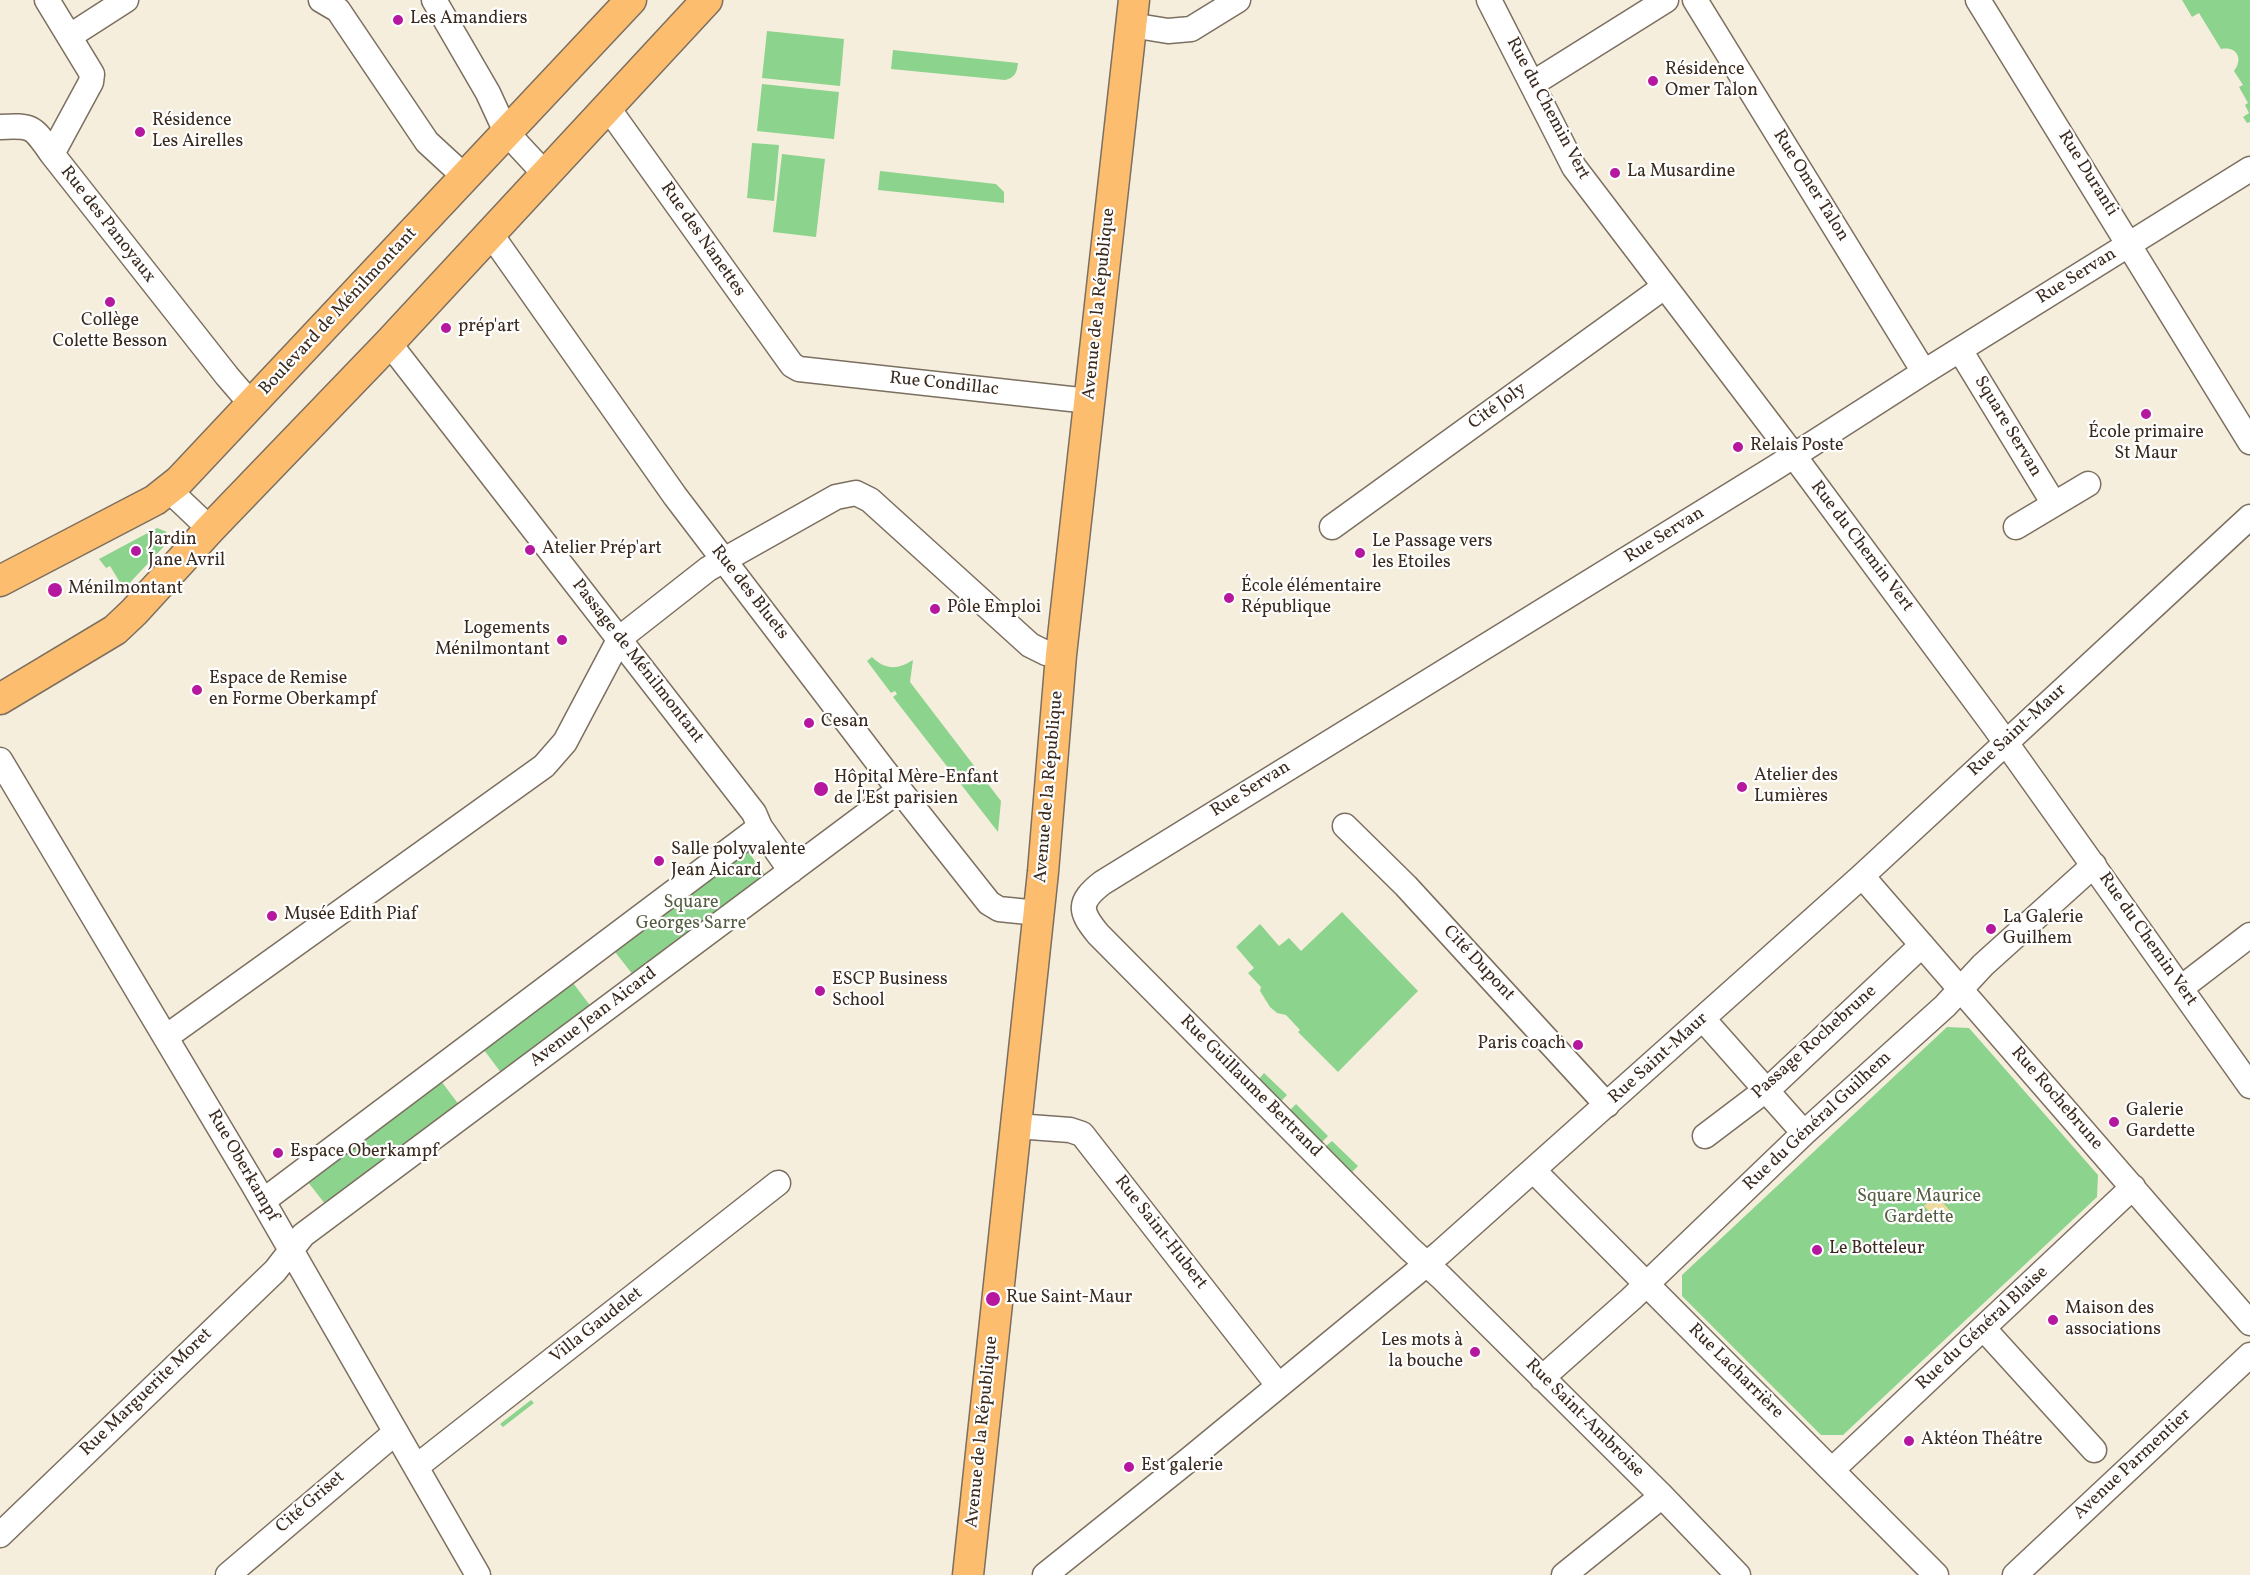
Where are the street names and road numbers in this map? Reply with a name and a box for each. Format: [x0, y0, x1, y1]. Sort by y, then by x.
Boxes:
street label: Rue du Chemin Vert [1500, 34, 1594, 184]
street label: Rue Omer Talon [1767, 126, 1853, 246]
street label: Rue Duranti [2052, 127, 2122, 221]
street label: Rue des Panoyaux [55, 162, 159, 288]
street label: Rue des Nanettes [655, 179, 749, 301]
street label: Avenue de la République [1079, 207, 1121, 401]
street label: Boulevard de Ménilmontant [255, 224, 423, 400]
street label: Rue Servan [2033, 244, 2121, 310]
street label: Rue Condillac [888, 369, 1000, 401]
street label: Square Servan [1968, 373, 2046, 481]
street label: Cité Joly [1465, 379, 1531, 435]
street label: Rue du Chemin Vert [1805, 477, 1917, 617]
street label: Rue Servan [1621, 503, 1709, 569]
street label: Rue des Bluets [705, 541, 793, 645]
street label: Passage de Ménilmontant [566, 576, 708, 748]
street label: Rue Saint-Maur [1964, 680, 2072, 782]
street label: Avenue de la République [1031, 690, 1069, 884]
street label: Rue Servan [1207, 757, 1295, 823]
street label: Rue du Chemin Vert [2093, 869, 2201, 1011]
street label: Cité Dupont [1437, 922, 1519, 1006]
street label: Avenue Jean Aicard [526, 963, 662, 1073]
street label: Passage Rochebrune [1748, 981, 1882, 1105]
street label: Rue Saint-Maur [1605, 1009, 1713, 1109]
street label: Rue Guillaume Bertrand [1174, 1011, 1326, 1163]
street label: Rue Rochebrune [2005, 1043, 2107, 1155]
street label: Rue du Général Guilhem [1740, 1048, 1896, 1196]
street label: Rue Oberkampf [201, 1107, 283, 1225]
street label: Rue Saint-Hubert [1109, 1172, 1211, 1294]
street label: Rue du Général Blaise [1913, 1262, 2053, 1396]
street label: Villa Gaudelet [546, 1283, 648, 1369]
street label: Rue Lacharrière [1683, 1320, 1787, 1424]
street label: Rue Marguerite Moret [76, 1324, 218, 1462]
street label: Avenue de la République [962, 1335, 1004, 1529]
street label: Rue Saint-Ambroise [1520, 1355, 1648, 1483]
street label: Avenue Parmentier [2070, 1405, 2196, 1525]
street label: Cité Griset [272, 1467, 350, 1539]

